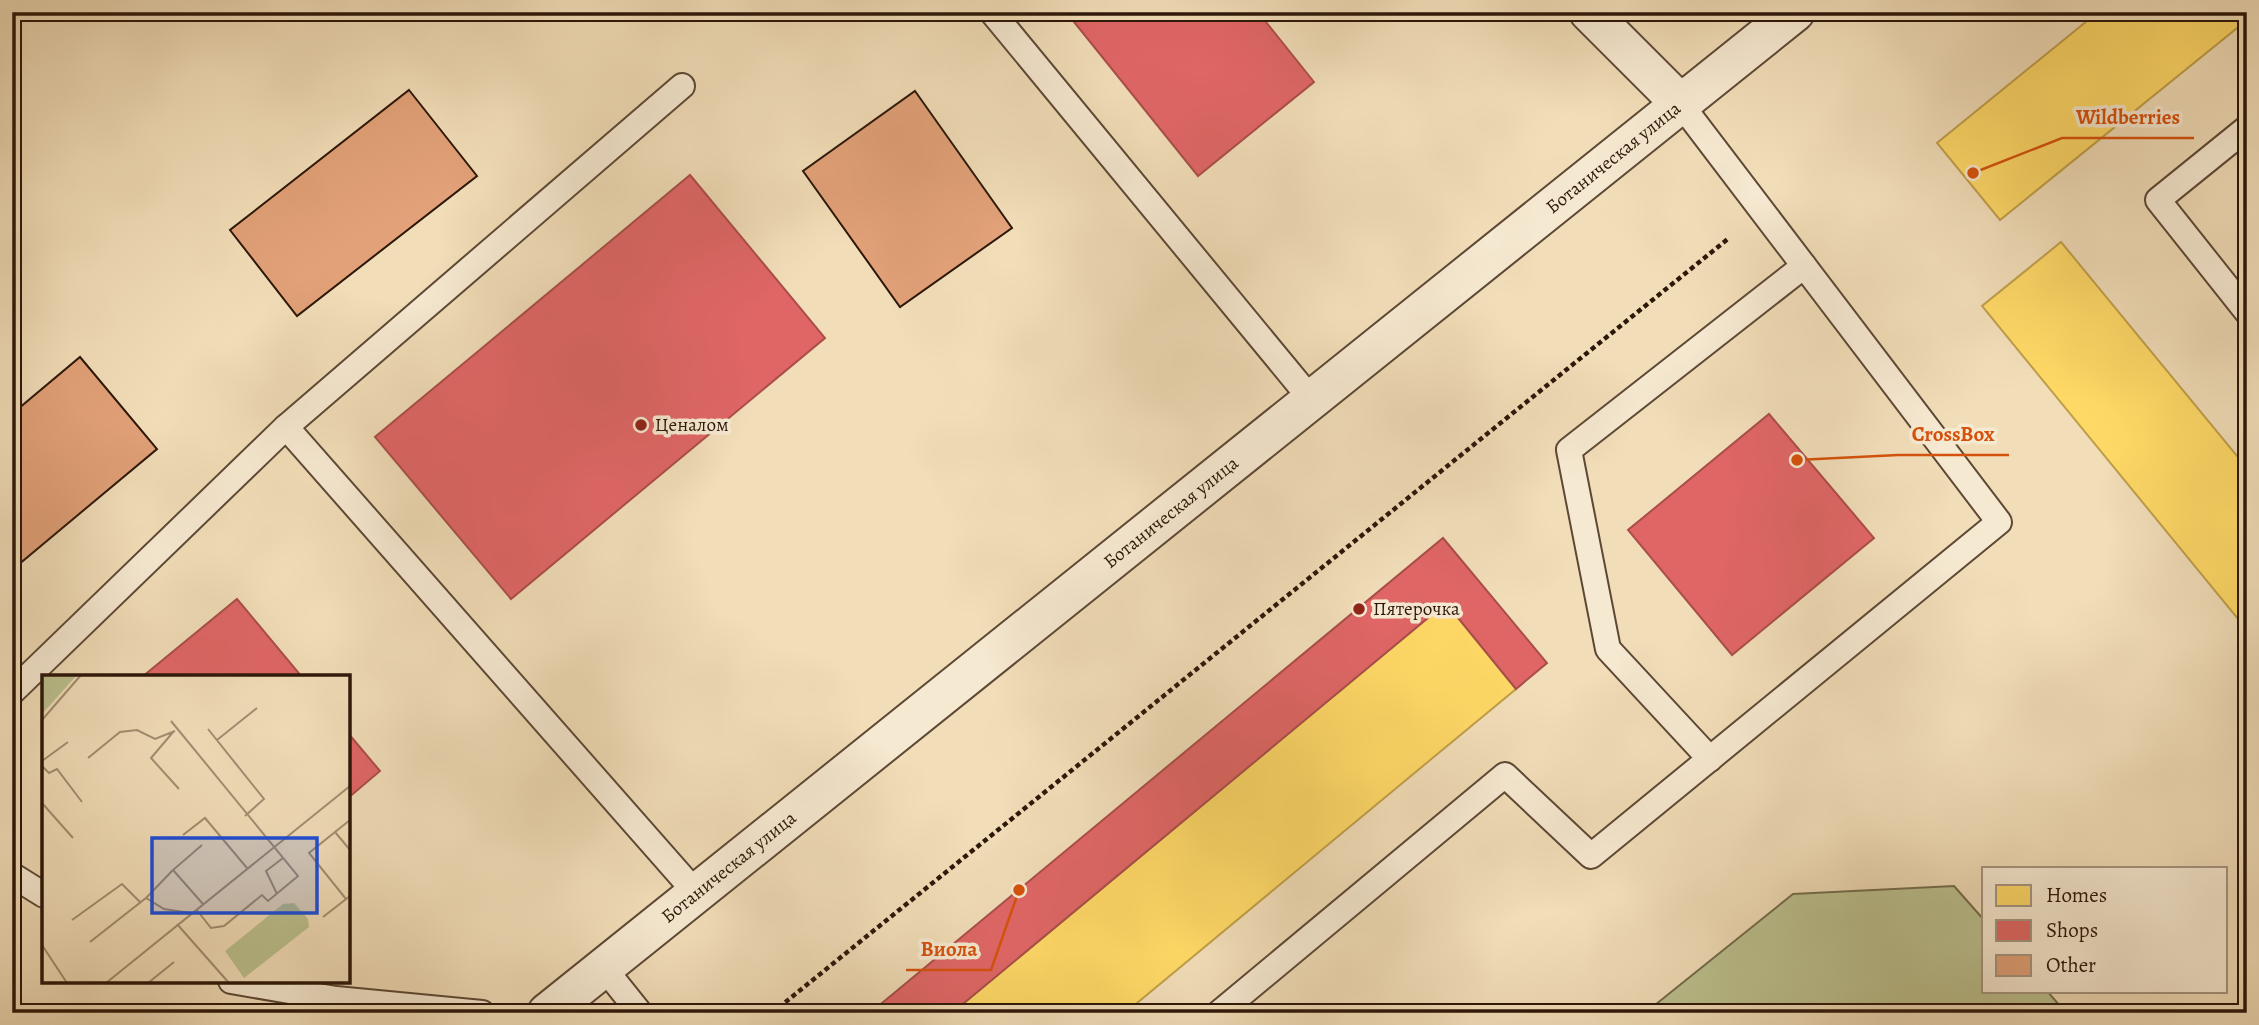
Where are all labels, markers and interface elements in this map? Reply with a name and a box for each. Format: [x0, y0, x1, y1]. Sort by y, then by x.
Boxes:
street label: Ботаническая улица [1540, 95, 1686, 220]
callout: Wildberries [2062, 96, 2194, 138]
text: Wildberries [2075, 103, 2180, 131]
place label: Ценалом [655, 412, 729, 438]
callout: CrossBox [1898, 413, 2009, 455]
marker: Ценалом [633, 417, 649, 433]
text: CrossBox [1912, 420, 1995, 448]
street label: Ботаническая улица [1098, 450, 1244, 575]
place label: Пятерочка [1373, 596, 1460, 622]
marker: Пятерочка [1351, 601, 1367, 617]
inset map [42, 675, 350, 983]
street label: Ботаническая улица [656, 805, 802, 929]
legend [1982, 867, 2228, 993]
text: Homes [2046, 881, 2107, 909]
text: Shops [2046, 916, 2098, 944]
callout: Виола [906, 928, 991, 970]
text: Виола [921, 935, 977, 963]
text: Other [2046, 951, 2096, 979]

